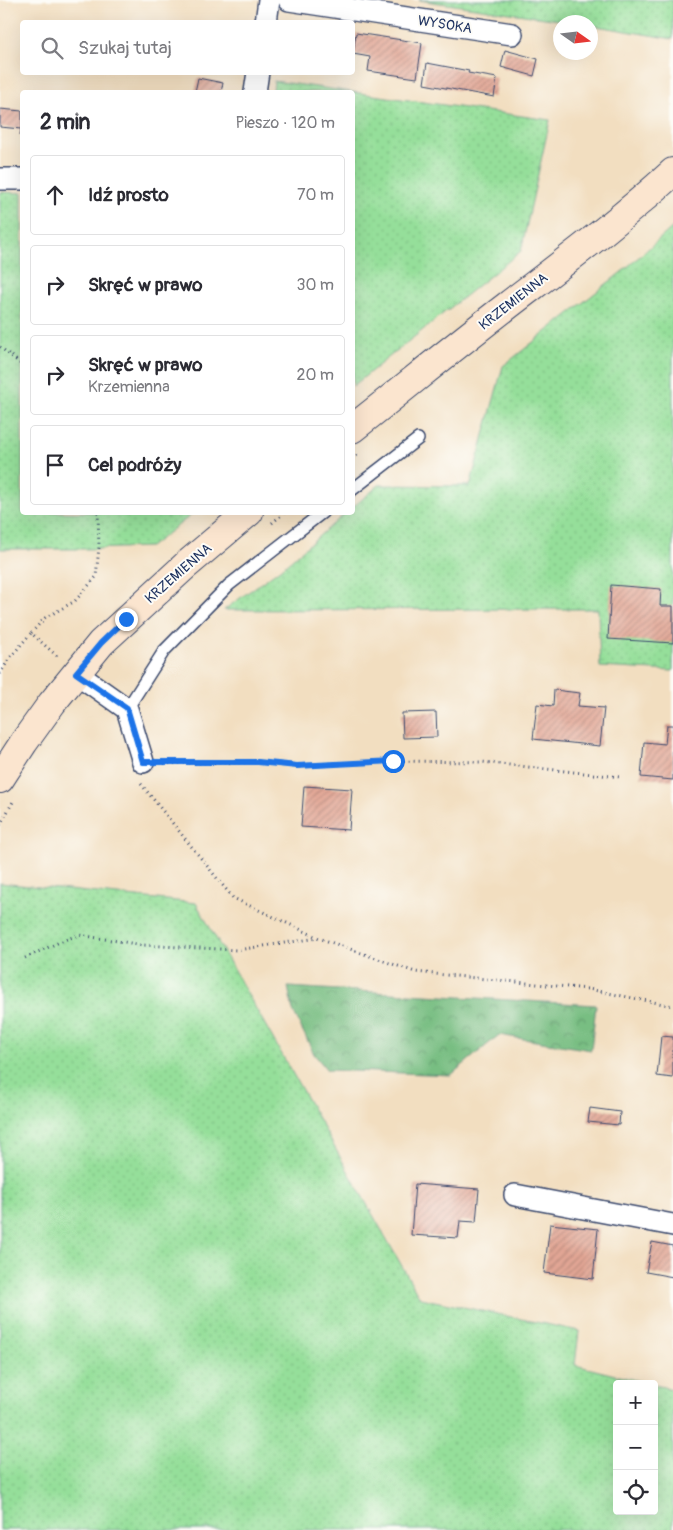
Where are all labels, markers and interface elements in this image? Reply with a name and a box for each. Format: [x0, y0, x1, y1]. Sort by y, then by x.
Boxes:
street label: WYSOKA [417, 12, 473, 37]
north arrow [553, 15, 598, 60]
search box [20, 20, 355, 75]
icon: search [38, 34, 66, 62]
text: Szukaj tutaj [78, 36, 172, 60]
text: 2 min [40, 109, 90, 136]
text: Pieszo · 120 m [235, 113, 335, 133]
icon: ahead [41, 181, 69, 209]
text: Idź prosto [88, 183, 169, 207]
text: 70 m [297, 185, 334, 205]
street label: KRZEMIENNA [475, 269, 551, 334]
icon: right [41, 271, 69, 299]
text: Skręć w prawo [88, 273, 202, 297]
text: 30 m [296, 275, 334, 295]
text: Skręć w prawo [88, 353, 202, 377]
icon: right [41, 361, 69, 389]
text: 20 m [296, 365, 334, 385]
text: Krzemienna [88, 377, 170, 397]
icon: arrive [41, 451, 69, 479]
text: Cel podróży [88, 453, 181, 477]
street label: KRZEMIENNA [141, 540, 215, 607]
route end [115, 608, 138, 631]
route start [382, 750, 405, 773]
map controls [613, 1380, 658, 1515]
button: + [613, 1380, 658, 1425]
button: − [613, 1425, 658, 1470]
button: locate [613, 1470, 658, 1515]

